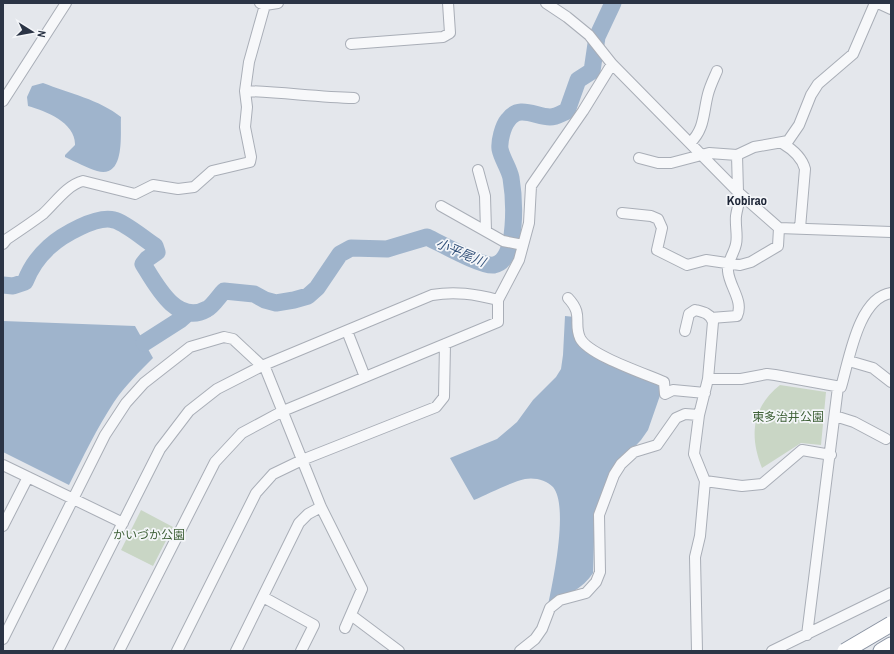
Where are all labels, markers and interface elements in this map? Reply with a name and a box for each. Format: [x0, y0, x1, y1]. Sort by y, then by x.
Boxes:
north arrow [12, 12, 52, 52]
text: N [34, 29, 49, 38]
district label: Kobirao [727, 192, 767, 209]
water label: 小平尾川 [434, 234, 490, 271]
park label: 東多治井公園 [752, 409, 824, 425]
park label: かいづか公園 [113, 527, 185, 543]

